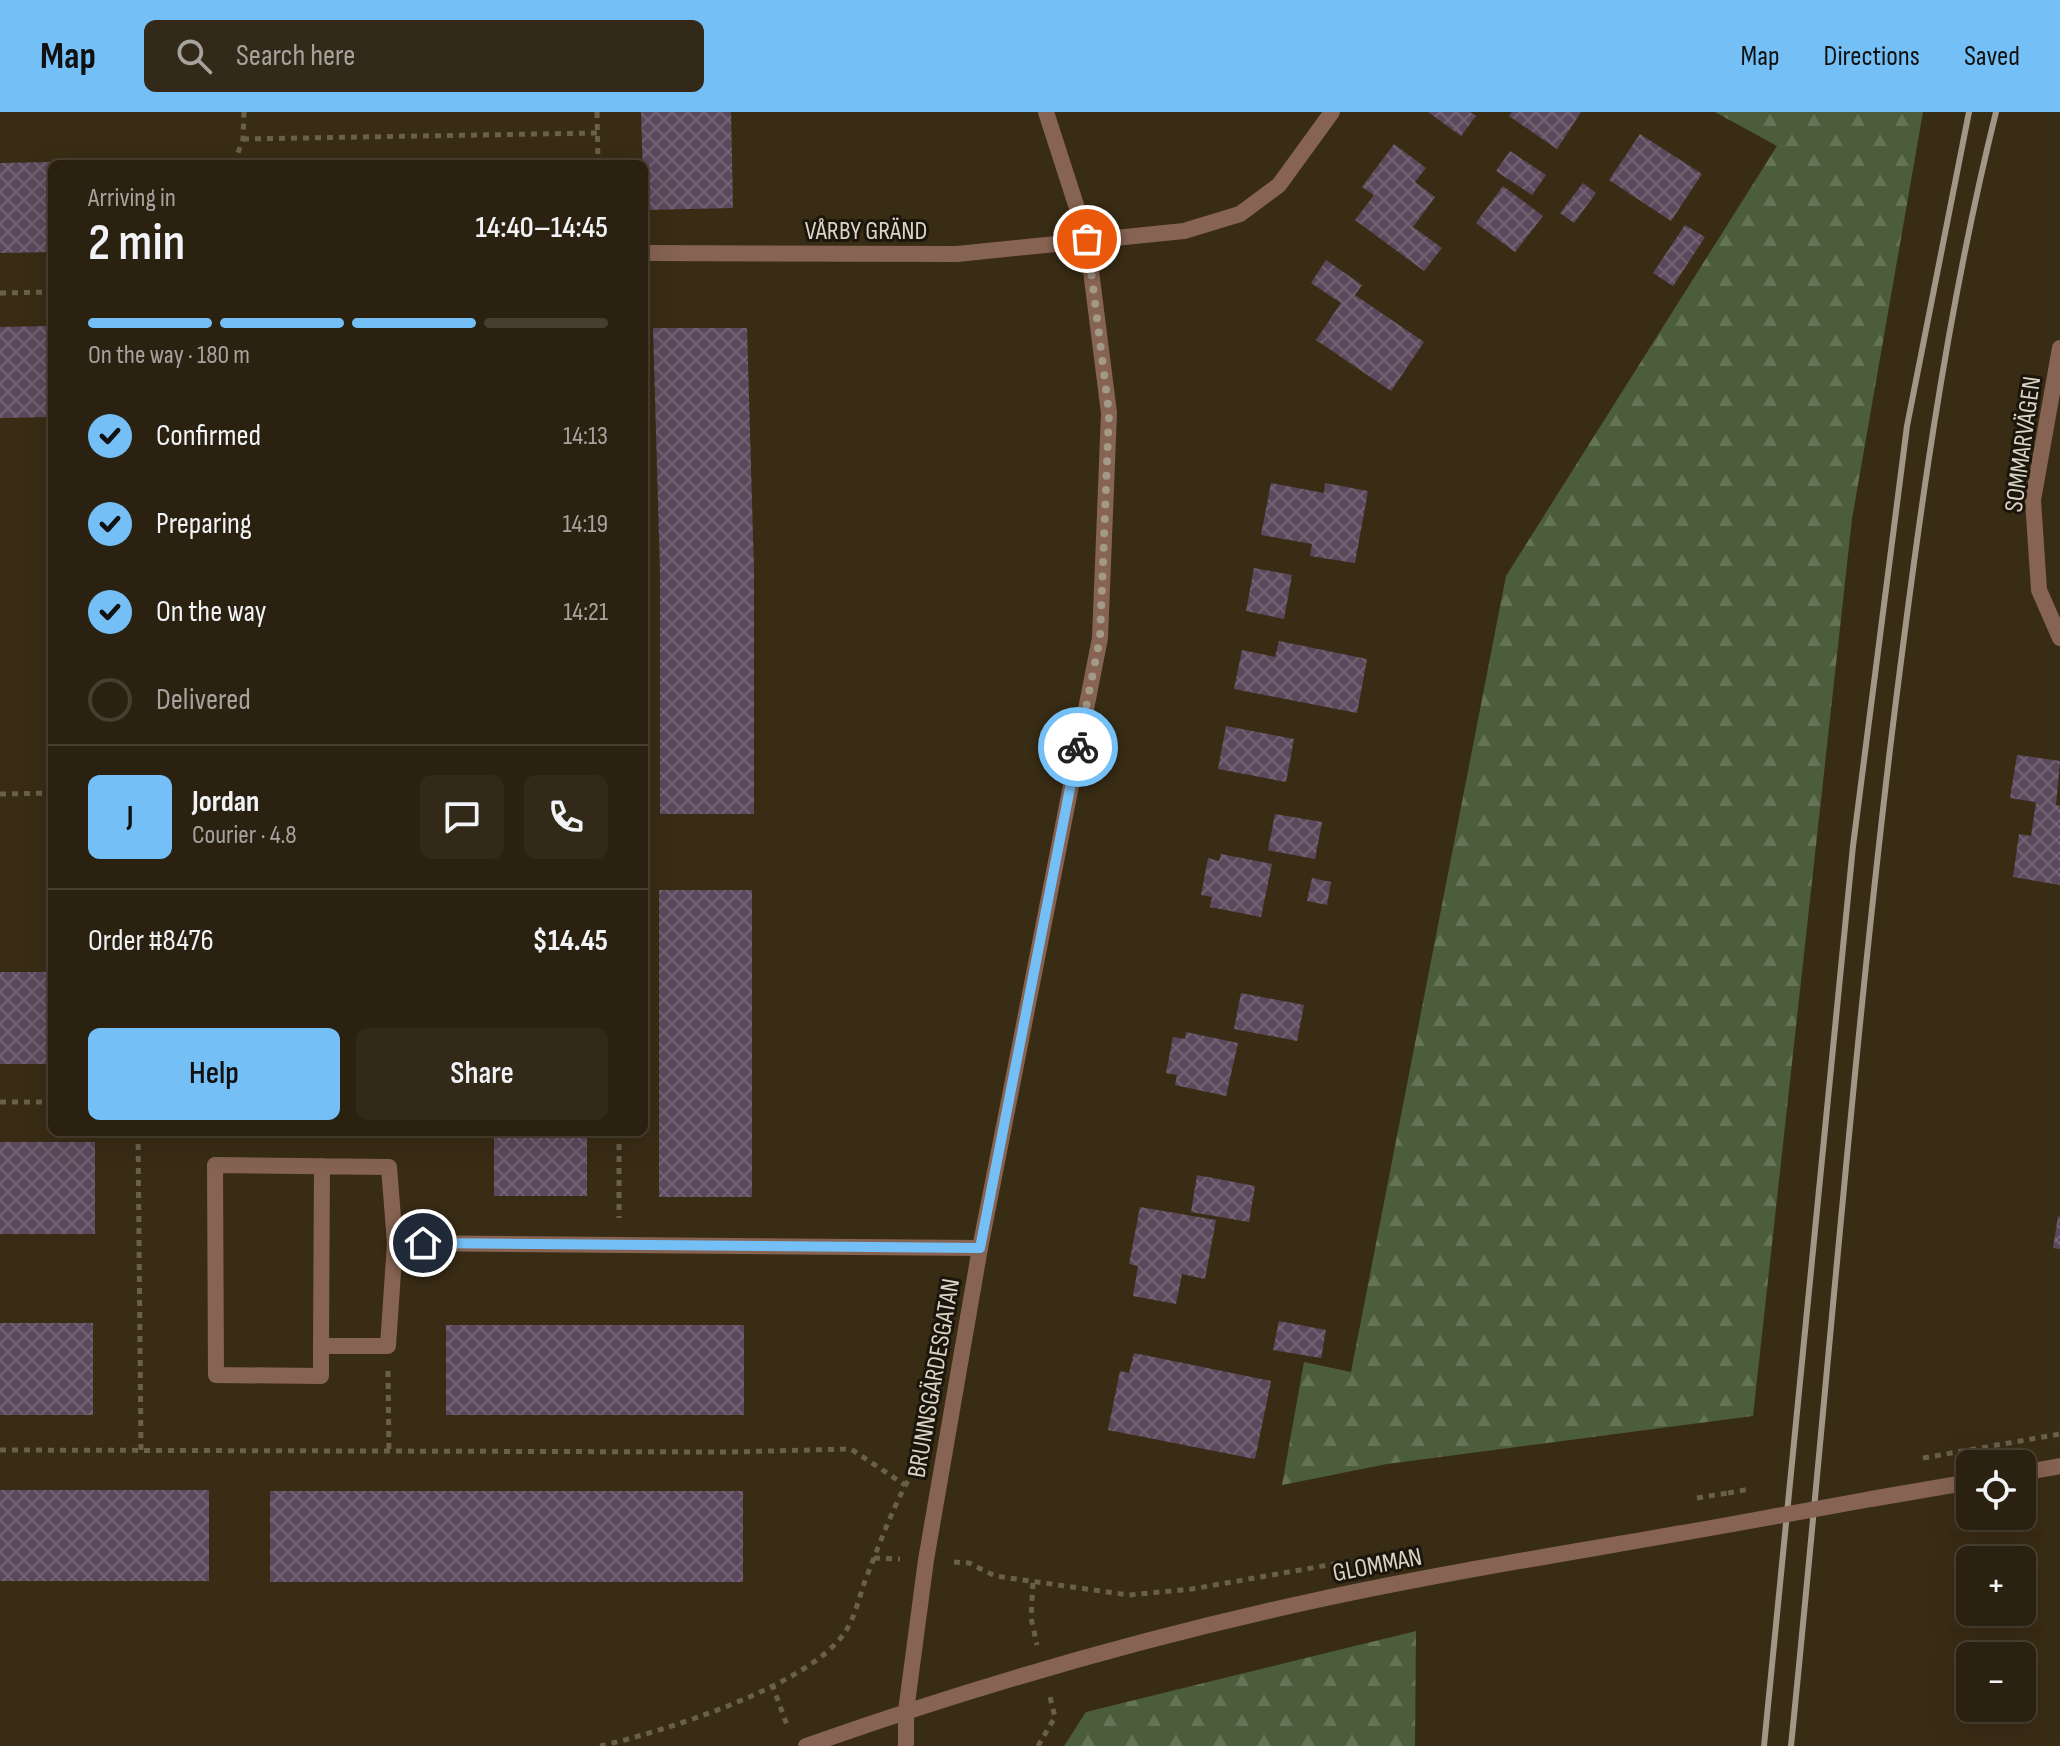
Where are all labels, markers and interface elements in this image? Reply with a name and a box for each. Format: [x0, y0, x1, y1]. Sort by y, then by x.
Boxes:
search box [144, 20, 704, 92]
text: Map [40, 34, 96, 79]
icon: search [172, 34, 216, 78]
text: Search here [236, 38, 355, 74]
text: Map [1741, 40, 1780, 73]
text: Directions [1824, 40, 1920, 73]
text: Saved [1964, 40, 2020, 73]
text: Arriving in [88, 183, 176, 214]
pin [1053, 205, 1121, 273]
text: 14:40–14:45 [475, 210, 608, 246]
text: 2 min [88, 212, 185, 275]
street label: VÅRBY GRÄND [805, 216, 927, 247]
icon: bag [1065, 217, 1109, 261]
text: On the way · 180 m [88, 340, 250, 371]
street label: SOMMARVÄGEN [1999, 374, 2048, 514]
icon: check [88, 414, 132, 458]
text: Confirmed [156, 418, 261, 454]
text: 14:13 [563, 421, 608, 452]
icon: check [88, 502, 132, 546]
text: Preparing [156, 506, 252, 542]
text: 14:19 [562, 509, 608, 540]
icon: check [88, 590, 132, 634]
text: On the way [156, 594, 266, 630]
text: 14:21 [563, 597, 608, 628]
text: Delivered [156, 682, 251, 718]
courier [1038, 707, 1118, 787]
icon: bike [1056, 725, 1100, 769]
button: chat [420, 775, 504, 859]
button: phone [524, 775, 608, 859]
text: Jordan [192, 784, 259, 820]
text: J [127, 799, 133, 835]
text: Courier · 4.8 [192, 820, 297, 851]
text: Order #8476 [88, 923, 214, 959]
text: $14.45 [533, 923, 608, 959]
button: Help [88, 1028, 340, 1120]
button: Share [356, 1028, 608, 1120]
pin [389, 1209, 457, 1277]
icon: home [401, 1221, 445, 1265]
street label: BRUNNSGÄRDESGATAN [902, 1276, 967, 1480]
map controls [1956, 1450, 2036, 1722]
button: locate [1956, 1450, 2036, 1530]
street label: GLOMMAN [1330, 1542, 1425, 1589]
button: + [1956, 1546, 2036, 1626]
button: − [1956, 1642, 2036, 1722]

